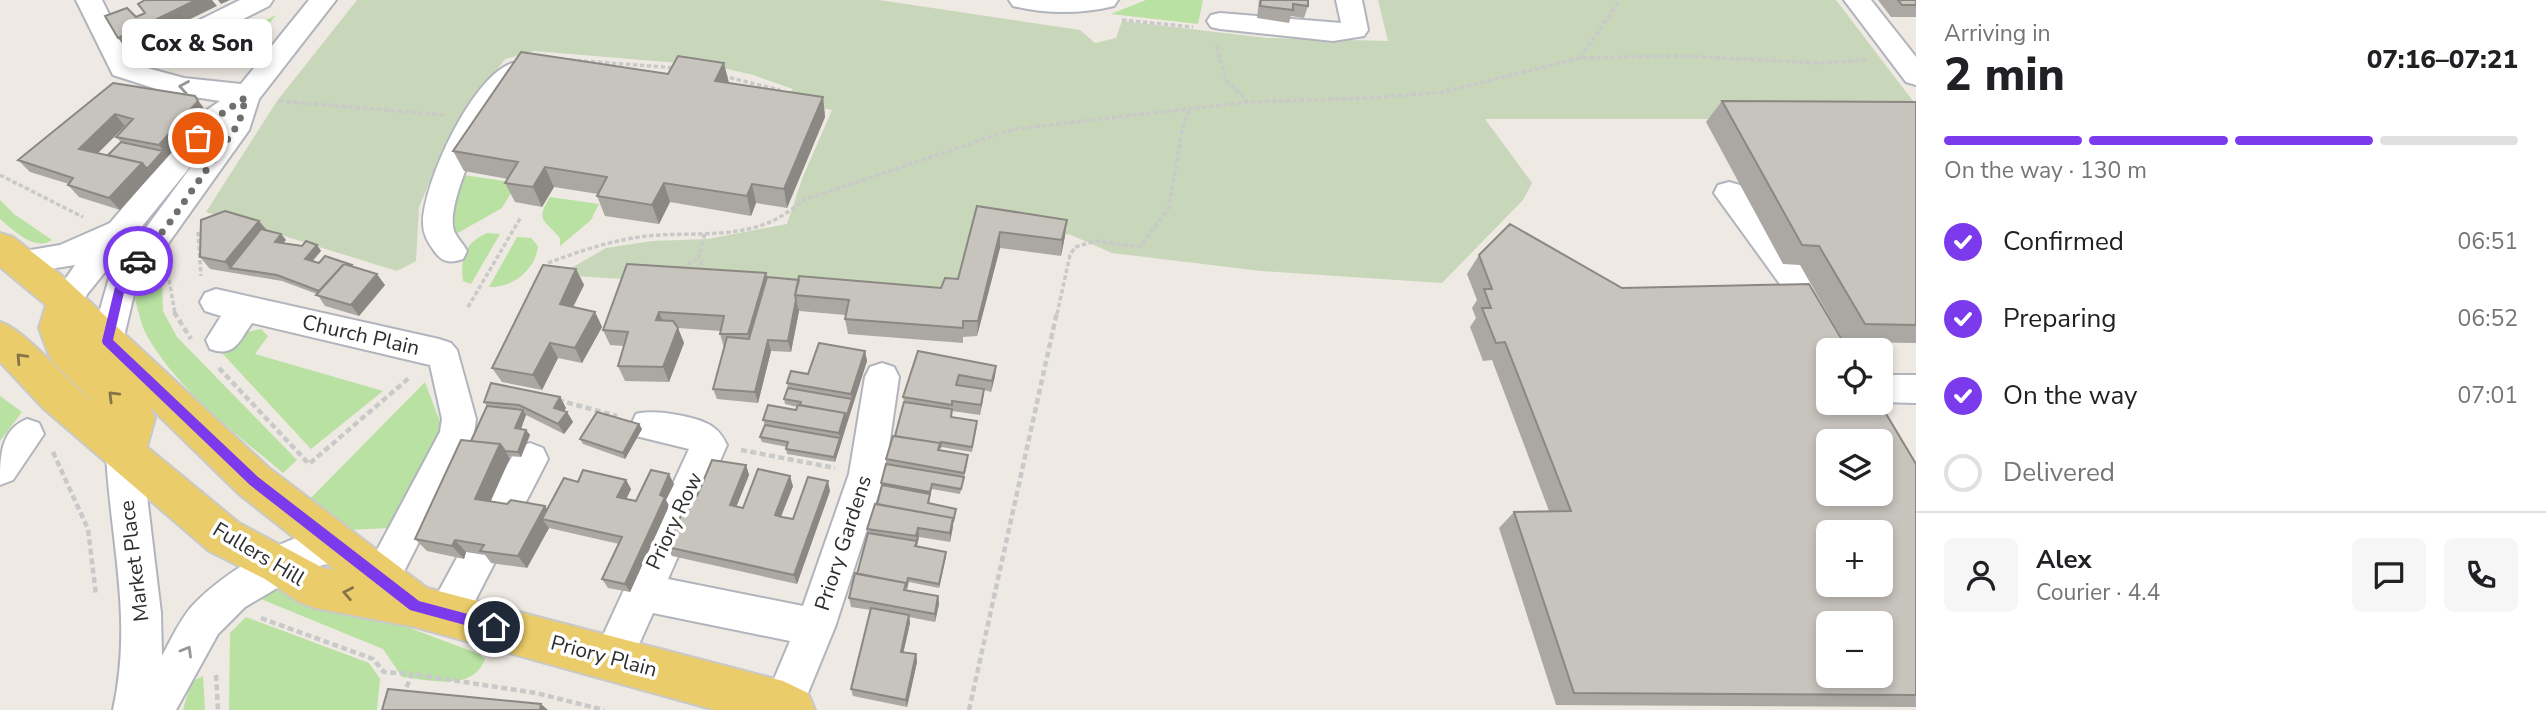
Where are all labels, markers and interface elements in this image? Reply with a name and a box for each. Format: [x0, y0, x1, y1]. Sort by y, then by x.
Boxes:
text: Arriving in [1944, 18, 2051, 49]
callout: Cox & Son [123, 19, 273, 68]
text: Cox & Son [141, 28, 253, 59]
text: 07:16–07:21 [2367, 42, 2518, 77]
text: 2 min [1944, 43, 2065, 106]
one-way arrow [179, 80, 190, 95]
pin [168, 108, 228, 168]
icon: bag [179, 119, 217, 157]
text: On the way · 130 m [1944, 155, 2147, 186]
icon: check [1944, 223, 1982, 261]
text: Confirmed [2003, 224, 2124, 259]
courier [103, 226, 173, 296]
text: 06:51 [2458, 226, 2518, 257]
icon: car [119, 242, 157, 280]
icon: check [1944, 300, 1982, 338]
text: Preparing [2003, 301, 2116, 336]
text: 06:52 [2458, 303, 2518, 334]
street label: Church Plain [300, 308, 422, 362]
map controls [1816, 338, 1893, 688]
button: locate [1816, 338, 1893, 415]
one-way arrow [16, 353, 29, 366]
icon: check [1944, 377, 1982, 415]
text: On the way [2003, 378, 2137, 413]
text: 07:01 [2458, 380, 2518, 411]
one-way arrow [108, 392, 121, 405]
button: layers [1816, 429, 1893, 506]
text: Delivered [2003, 455, 2115, 490]
street label: Priory Row [639, 467, 709, 574]
street label: Priory Gardens [808, 472, 878, 614]
street label: Market Place [113, 499, 155, 623]
street label: Fullers Hill [208, 516, 311, 593]
button: + [1816, 520, 1893, 597]
button: person [1944, 538, 2018, 612]
button: chat [2352, 538, 2426, 612]
button: phone [2444, 538, 2518, 612]
text: Alex [2036, 542, 2092, 577]
text: Courier · 4.4 [2036, 577, 2160, 608]
one-way arrow [342, 587, 354, 602]
pin [464, 597, 524, 657]
icon: home [475, 608, 513, 646]
button: − [1816, 611, 1893, 688]
street label: Priory Plain [548, 628, 660, 684]
one-way arrow [179, 645, 192, 658]

